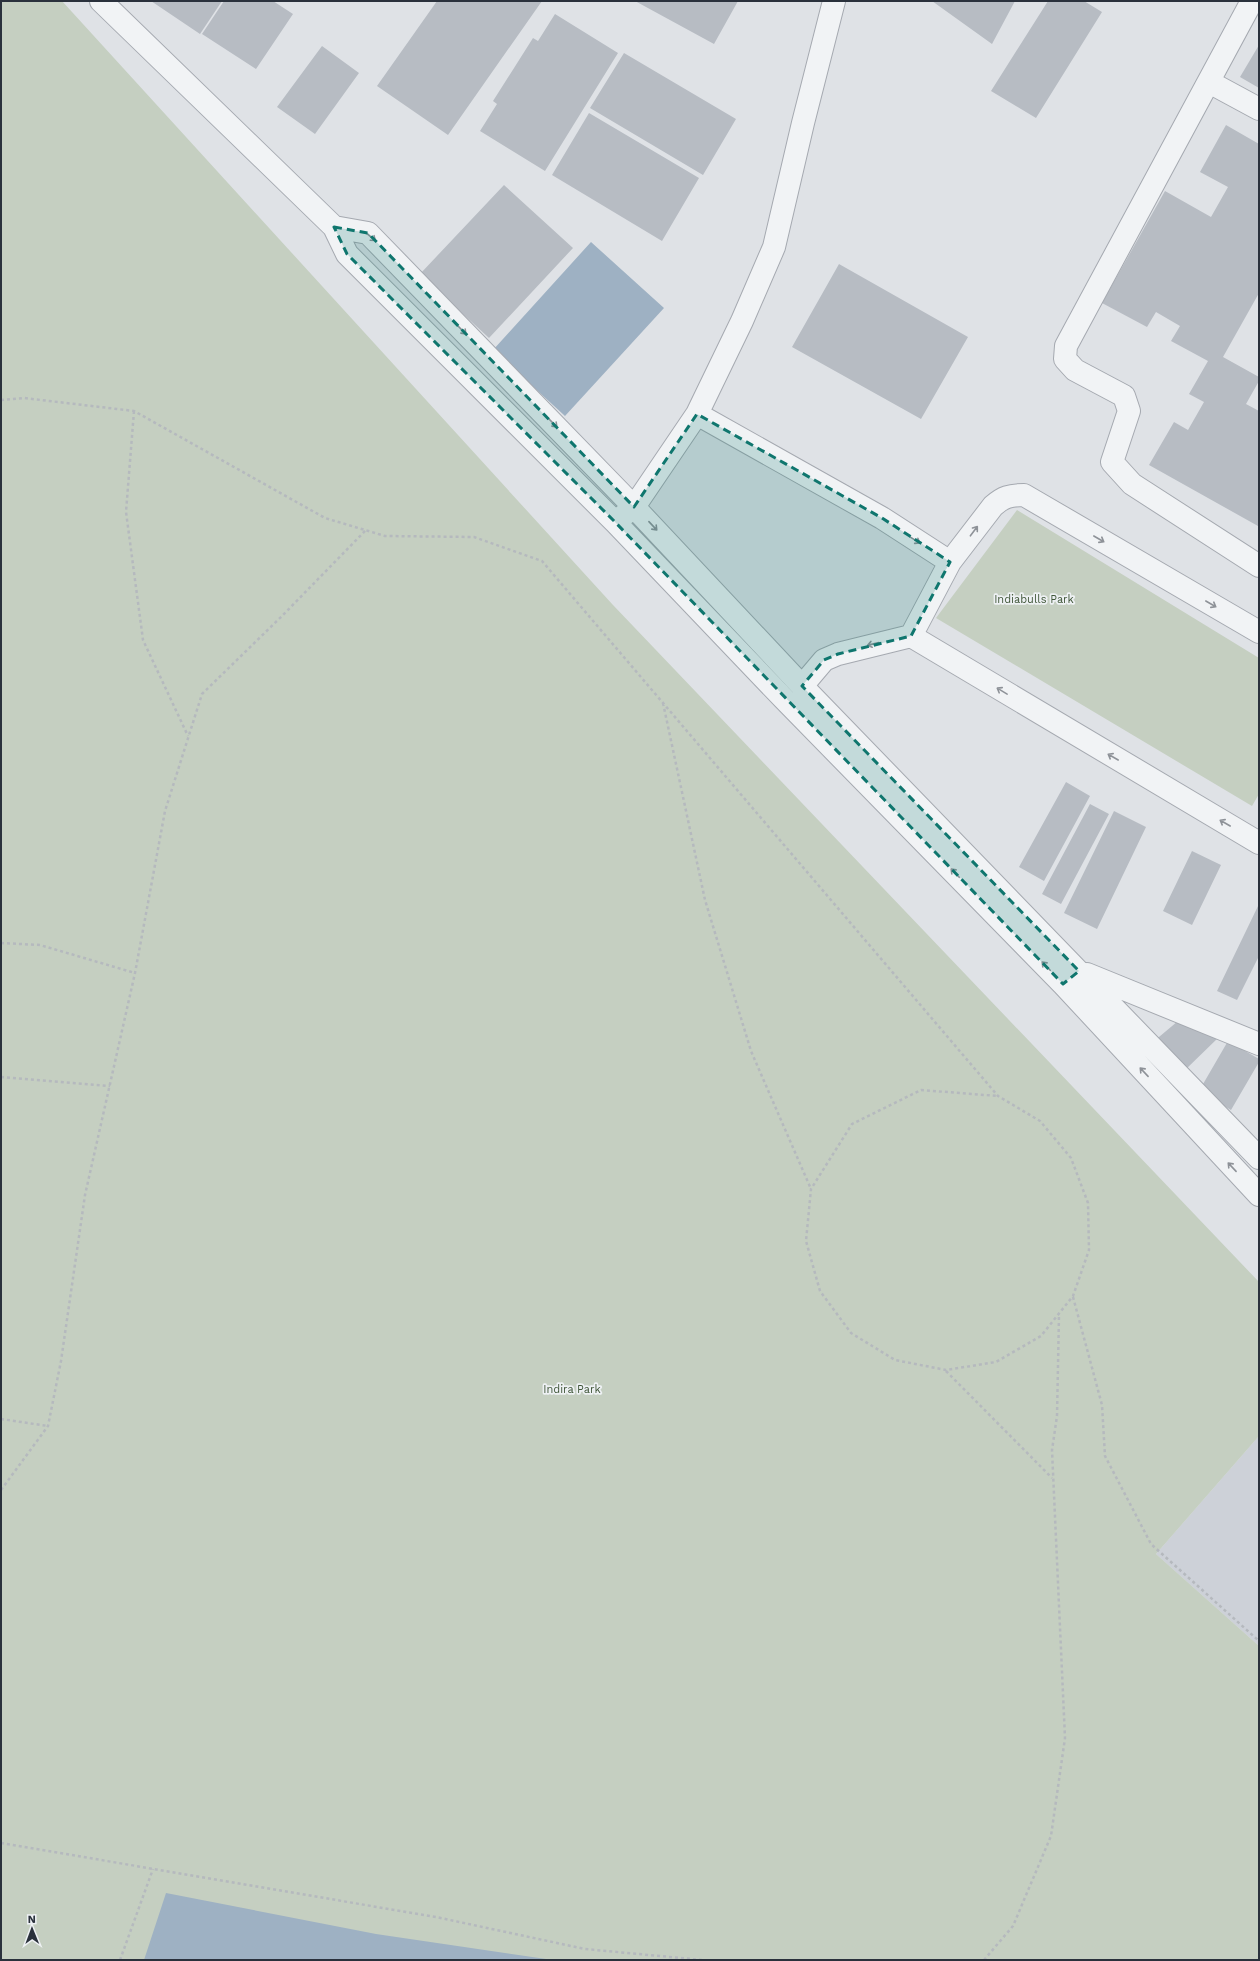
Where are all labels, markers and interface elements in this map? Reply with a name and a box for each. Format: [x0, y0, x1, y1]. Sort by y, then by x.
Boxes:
one-way arrow [366, 232, 376, 241]
one-way arrow [457, 325, 467, 335]
one-way arrow [548, 418, 557, 428]
one-way arrow [648, 521, 657, 532]
one-way arrow [970, 526, 978, 537]
one-way arrow [1093, 535, 1105, 543]
one-way arrow [909, 536, 921, 544]
park label: Indiabulls Park [994, 593, 1074, 606]
one-way arrow [1205, 601, 1217, 609]
one-way arrow [867, 641, 880, 649]
one-way arrow [996, 686, 1008, 694]
one-way arrow [1107, 753, 1119, 761]
one-way arrow [1219, 819, 1231, 827]
one-way arrow [950, 868, 960, 878]
one-way arrow [1041, 961, 1051, 971]
one-way arrow [1140, 1067, 1149, 1077]
one-way arrow [1228, 1162, 1237, 1172]
park label: Indira Park [543, 1383, 601, 1396]
north arrow [12, 1909, 52, 1949]
text: N [28, 1913, 36, 1926]

